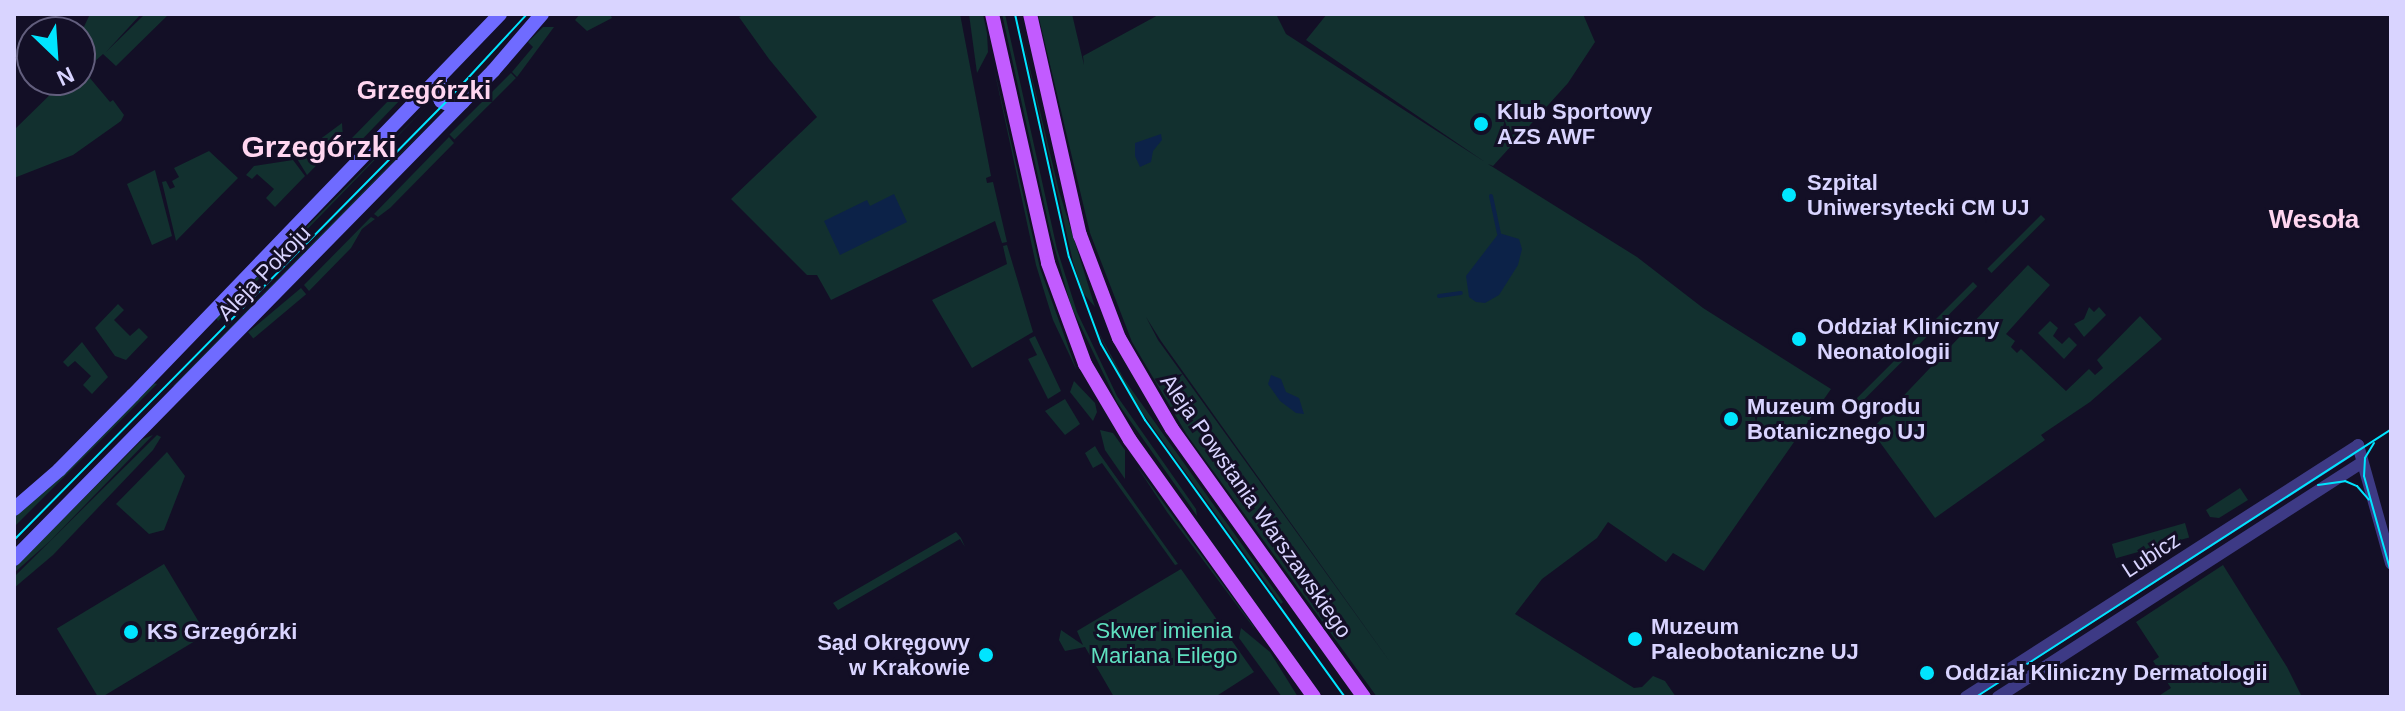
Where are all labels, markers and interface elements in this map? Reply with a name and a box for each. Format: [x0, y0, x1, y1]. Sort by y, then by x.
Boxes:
north arrow [16, 16, 96, 96]
text: N [53, 62, 78, 91]
district label: Grzegórzki [357, 75, 491, 107]
place label: Klub Sportowy AZS AWF [1497, 98, 1652, 150]
marker: Klub Sportowy AZS AWF [1472, 115, 1490, 133]
district label: Grzegórzki [241, 129, 397, 165]
place label: Szpital Uniwersytecki CM UJ [1807, 169, 2030, 220]
marker: Szpital Uniwersytecki CM UJ [1778, 184, 1800, 206]
district label: Wesoła [2269, 204, 2359, 236]
street label: Aleja Pokoju [212, 220, 316, 326]
place label: Oddział Kliniczny Neonatologii [1817, 313, 1999, 364]
marker: Oddział Kliniczny Neonatologii [1788, 328, 1810, 350]
street label: Aleja Powstania Warszawskiego [1155, 369, 1357, 643]
place label: Muzeum Ogrodu Botanicznego UJ [1747, 393, 1925, 444]
marker: Muzeum Ogrodu Botanicznego UJ [1722, 410, 1740, 428]
street label: Lubicz [2117, 527, 2185, 583]
place label: Muzeum Paleobotaniczne UJ [1651, 613, 1859, 664]
park label: Skwer imienia Mariana Eilego [1091, 617, 1237, 668]
place label: KS Grzegórzki [147, 619, 297, 645]
marker: KS Grzegórzki [122, 623, 140, 641]
place label: Sąd Okręgowy w Krakowie [817, 629, 970, 680]
marker: Muzeum Paleobotaniczne UJ [1626, 630, 1644, 648]
marker: Sąd Okręgowy w Krakowie [977, 646, 995, 664]
place label: Oddział Kliniczny Dermatologii [1945, 660, 2268, 686]
marker: Oddział Kliniczny Dermatologii [1916, 662, 1938, 684]

